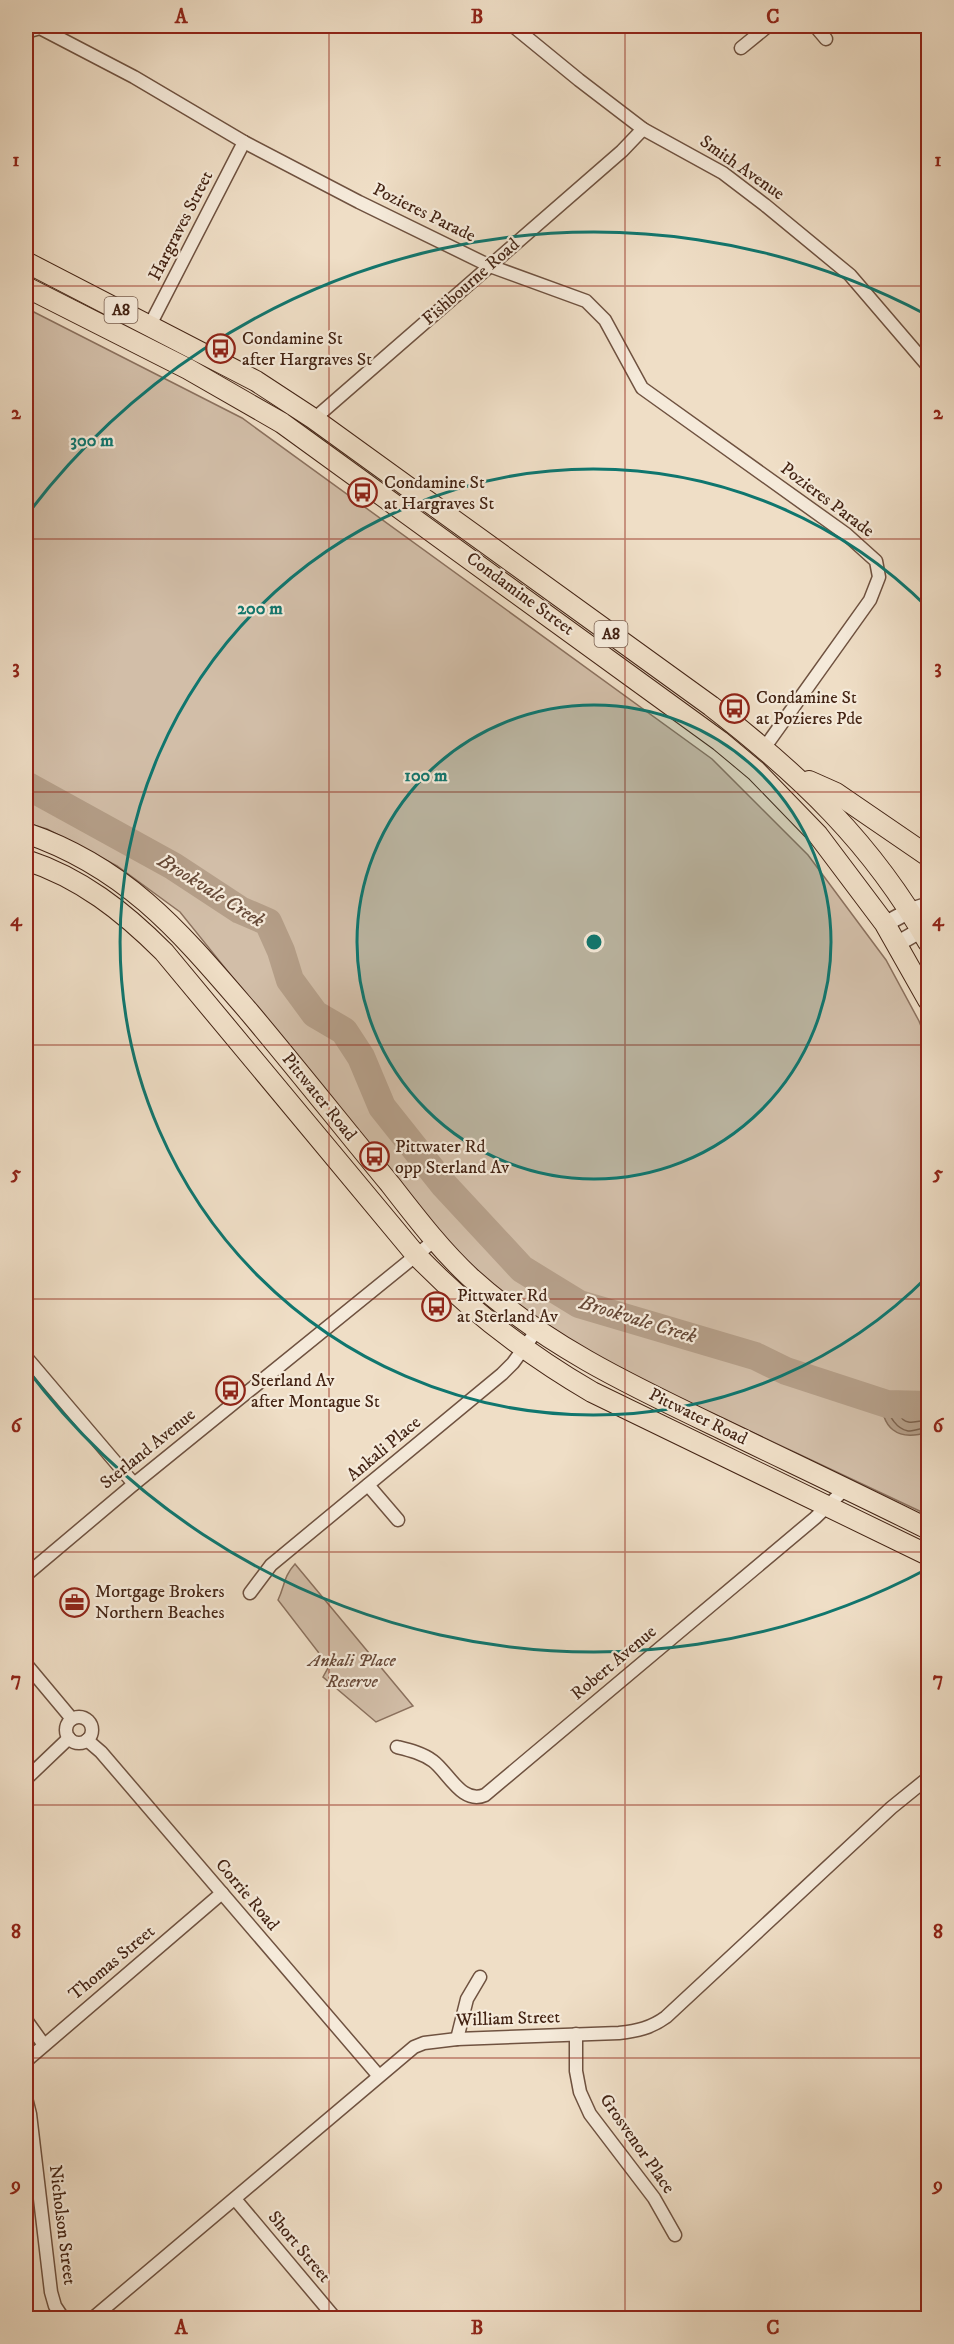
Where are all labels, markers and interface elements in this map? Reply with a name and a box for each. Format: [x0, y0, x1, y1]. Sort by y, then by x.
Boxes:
text: A [174, 5, 189, 30]
text: B [471, 5, 483, 30]
text: C [766, 5, 780, 30]
street label: Smith Avenue [695, 131, 789, 205]
text: 1 [12, 148, 20, 173]
text: 1 [934, 148, 942, 173]
street label: Hargraves Street [144, 167, 218, 285]
street label: Pozieres Parade [369, 179, 479, 247]
street label: Fishbourne Road [418, 234, 524, 330]
road number: A8 [104, 297, 138, 323]
place label: Condamine St after Hargraves St [242, 328, 372, 371]
bus stop icon: Condamine St after Hargraves St [205, 333, 237, 365]
text: 2 [11, 401, 22, 426]
text: 2 [933, 401, 944, 426]
text: 300 m [70, 430, 114, 452]
street label: Pozieres Parade [776, 458, 878, 542]
place label: Condamine St at Hargraves St [384, 472, 494, 515]
bus stop icon: Condamine St at Hargraves St [347, 477, 379, 509]
street label: Condamine Street [462, 547, 578, 641]
text: 200 m [237, 598, 283, 620]
road number: A8 [594, 621, 628, 647]
text: 3 [12, 655, 20, 680]
text: 3 [934, 655, 942, 680]
place label: Condamine St at Pozieres Pde [756, 687, 863, 730]
bus stop icon: Condamine St at Pozieres Pde [719, 692, 751, 724]
text: 100 m [404, 765, 448, 787]
water label: Brookvale Creek [152, 848, 269, 934]
text: 4 [10, 908, 23, 933]
text: 4 [932, 908, 945, 933]
centre of rings [584, 932, 604, 952]
street label: Pittwater Road [277, 1049, 361, 1145]
place label: Pittwater Rd opp Sterland Av [395, 1136, 509, 1179]
bus stop icon: Pittwater Rd opp Sterland Av [358, 1141, 390, 1173]
text: 5 [10, 1161, 21, 1186]
text: 5 [932, 1161, 943, 1186]
place label: Pittwater Rd at Sterland Av [457, 1285, 558, 1328]
bus stop icon: Pittwater Rd at Sterland Av [420, 1290, 452, 1322]
water label: Brookvale Creek [576, 1290, 700, 1350]
place label: Sterland Av after Montague St [251, 1370, 380, 1413]
bus stop icon: Sterland Av after Montague St [214, 1375, 246, 1407]
street label: Pittwater Road [645, 1384, 751, 1450]
street label: Sterland Avenue [96, 1404, 200, 1494]
street label: Ankali Place [342, 1412, 426, 1486]
text: 6 [11, 1414, 23, 1439]
text: 6 [933, 1414, 945, 1439]
place label: Mortgage Brokers Northern Beaches [95, 1581, 224, 1624]
office icon: Mortgage Brokers Northern Beaches [58, 1586, 90, 1618]
street label: Robert Avenue [567, 1621, 661, 1705]
park label: Ankali Place Reserve [306, 1650, 397, 1693]
text: 7 [11, 1667, 21, 1692]
text: 7 [933, 1667, 943, 1692]
street label: Corrie Road [211, 1854, 283, 1936]
text: 8 [11, 1920, 21, 1945]
text: 8 [933, 1920, 943, 1945]
street label: Thomas Street [65, 1921, 160, 2005]
street label: William Street [455, 2006, 561, 2032]
street label: Grosvenor Place [595, 2090, 679, 2198]
street label: Nicholson Street [44, 2164, 80, 2287]
text: 9 [9, 2173, 21, 2198]
text: 9 [931, 2173, 943, 2198]
street label: Short Street [263, 2207, 335, 2287]
text: A [174, 2316, 189, 2341]
text: B [471, 2316, 483, 2341]
text: C [766, 2316, 780, 2341]

